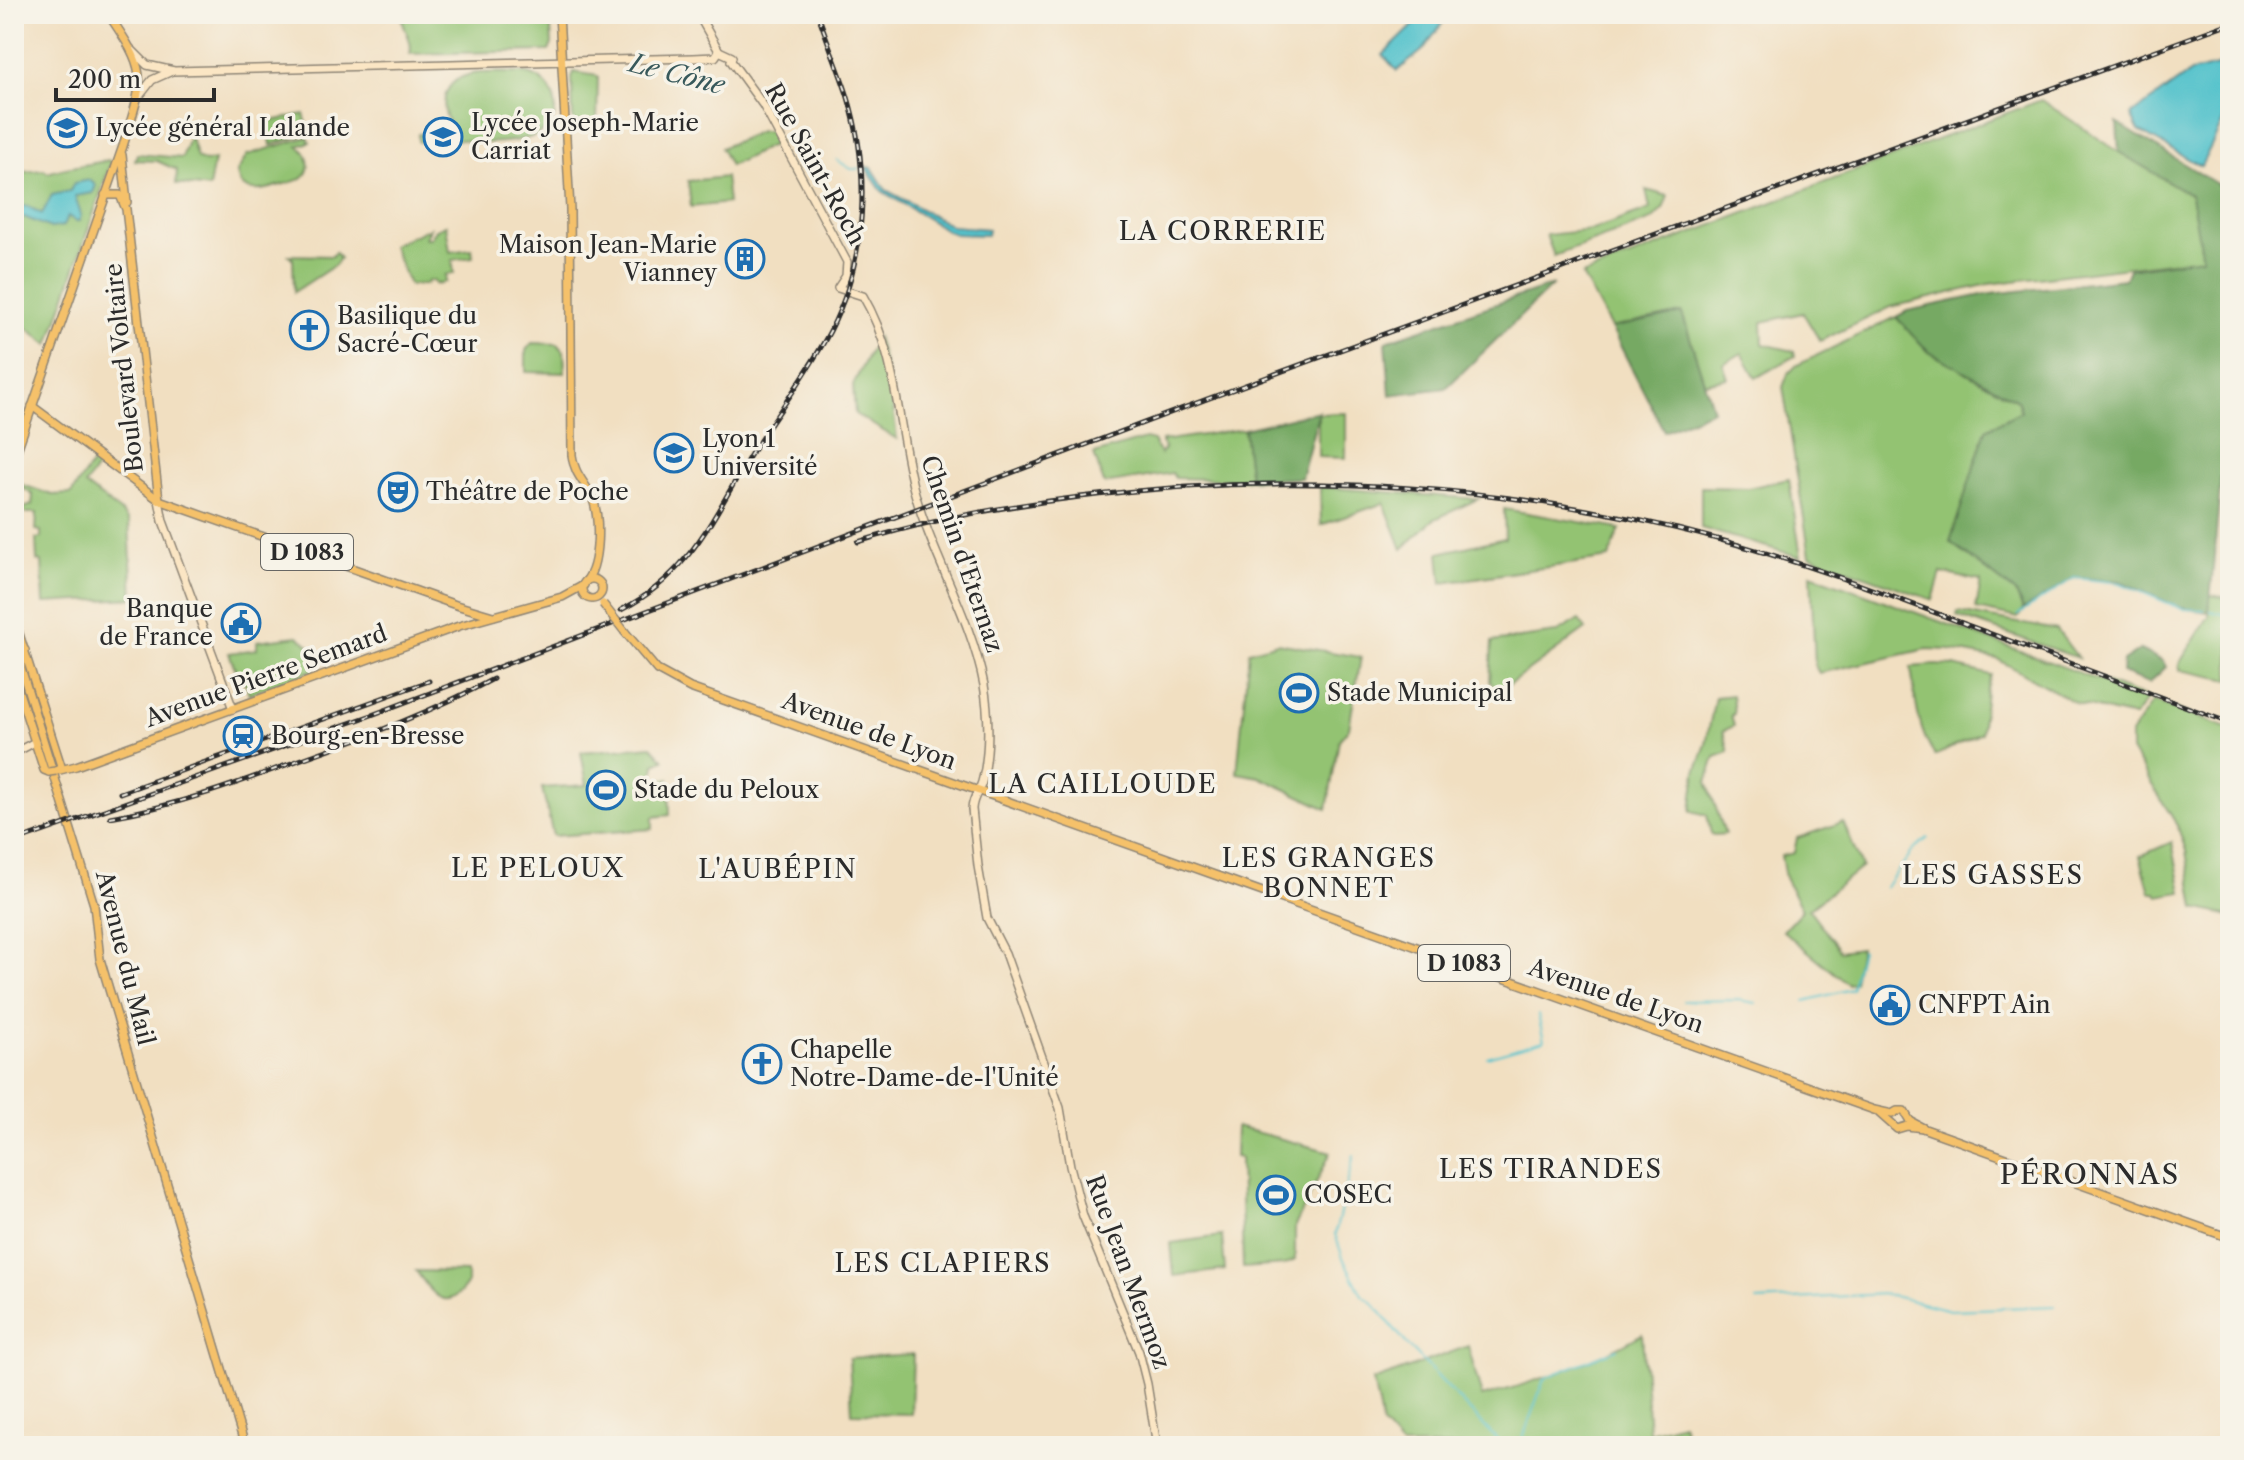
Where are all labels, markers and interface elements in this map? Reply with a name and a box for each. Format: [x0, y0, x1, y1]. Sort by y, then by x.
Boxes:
water label: Le Cône [624, 46, 729, 102]
scale bar [56, 52, 214, 102]
text: 200 m [68, 65, 141, 94]
street label: Rue Saint-Roch [759, 78, 872, 250]
school or university icon: Lycée général Lalande [46, 107, 88, 149]
place label: Lycée Joseph-Marie Carriat [471, 108, 699, 165]
place label: Lycée général Lalande [95, 113, 350, 142]
school or university icon: Lycée Joseph-Marie Carriat [422, 116, 464, 158]
district label: LA CORRERIE [1119, 215, 1327, 247]
place label: Maison Jean-Marie Vianney [499, 230, 718, 287]
building icon: Maison Jean-Marie Vianney [724, 238, 766, 280]
street label: Boulevard Voltaire [98, 262, 149, 474]
place label: Basilique du Sacré-Cœur [337, 301, 478, 358]
church icon: Basilique du Sacré-Cœur [288, 309, 330, 351]
place label: Lyon 1 Université [702, 424, 818, 481]
school or university icon: Lyon 1 Université [653, 432, 695, 474]
street label: Chemin d'Eternaz [915, 451, 1010, 656]
theatre icon: Théâtre de Poche [377, 471, 419, 513]
place label: Théâtre de Poche [426, 477, 629, 506]
road number: D 1083 [261, 534, 353, 570]
place label: Banque de France [99, 594, 213, 651]
public building icon: Banque de France [220, 602, 262, 644]
street label: Avenue Pierre Semard [140, 618, 391, 733]
sports icon: Stade Municipal [1278, 672, 1320, 714]
place label: Stade Municipal [1327, 678, 1512, 707]
street label: Avenue de Lyon [777, 685, 960, 775]
station icon: Bourg-en-Bresse [222, 715, 264, 757]
place label: Bourg-en-Bresse [271, 721, 464, 750]
district label: LA CAILLOUDE [988, 768, 1218, 800]
sports icon: Stade du Peloux [585, 769, 627, 811]
place label: Stade du Peloux [634, 775, 819, 804]
district label: LES GRANGES BONNET [1222, 842, 1436, 904]
district label: LE PELOUX [451, 852, 625, 884]
district label: L'AUBÉPIN [698, 853, 858, 885]
district label: LES GASSES [1902, 859, 2084, 891]
street label: Avenue du Mail [90, 867, 161, 1048]
road number: D 1083 [1418, 945, 1510, 981]
street label: Avenue de Lyon [1524, 952, 1707, 1039]
public building icon: CNFPT Ain [1869, 984, 1911, 1026]
place label: CNFPT Ain [1918, 990, 2051, 1019]
place label: Chapelle Notre-Dame-de-l'Unité [790, 1035, 1059, 1092]
church icon: Chapelle Notre-Dame-de-l'Unité [741, 1043, 783, 1085]
district label: LES TIRANDES [1439, 1153, 1663, 1185]
district label: PÉRONNAS [2000, 1157, 2180, 1191]
street label: Rue Jean Mermoz [1080, 1171, 1177, 1373]
sports icon: COSEC [1255, 1174, 1297, 1216]
place label: COSEC [1304, 1180, 1392, 1209]
district label: LES CLAPIERS [834, 1247, 1052, 1279]

